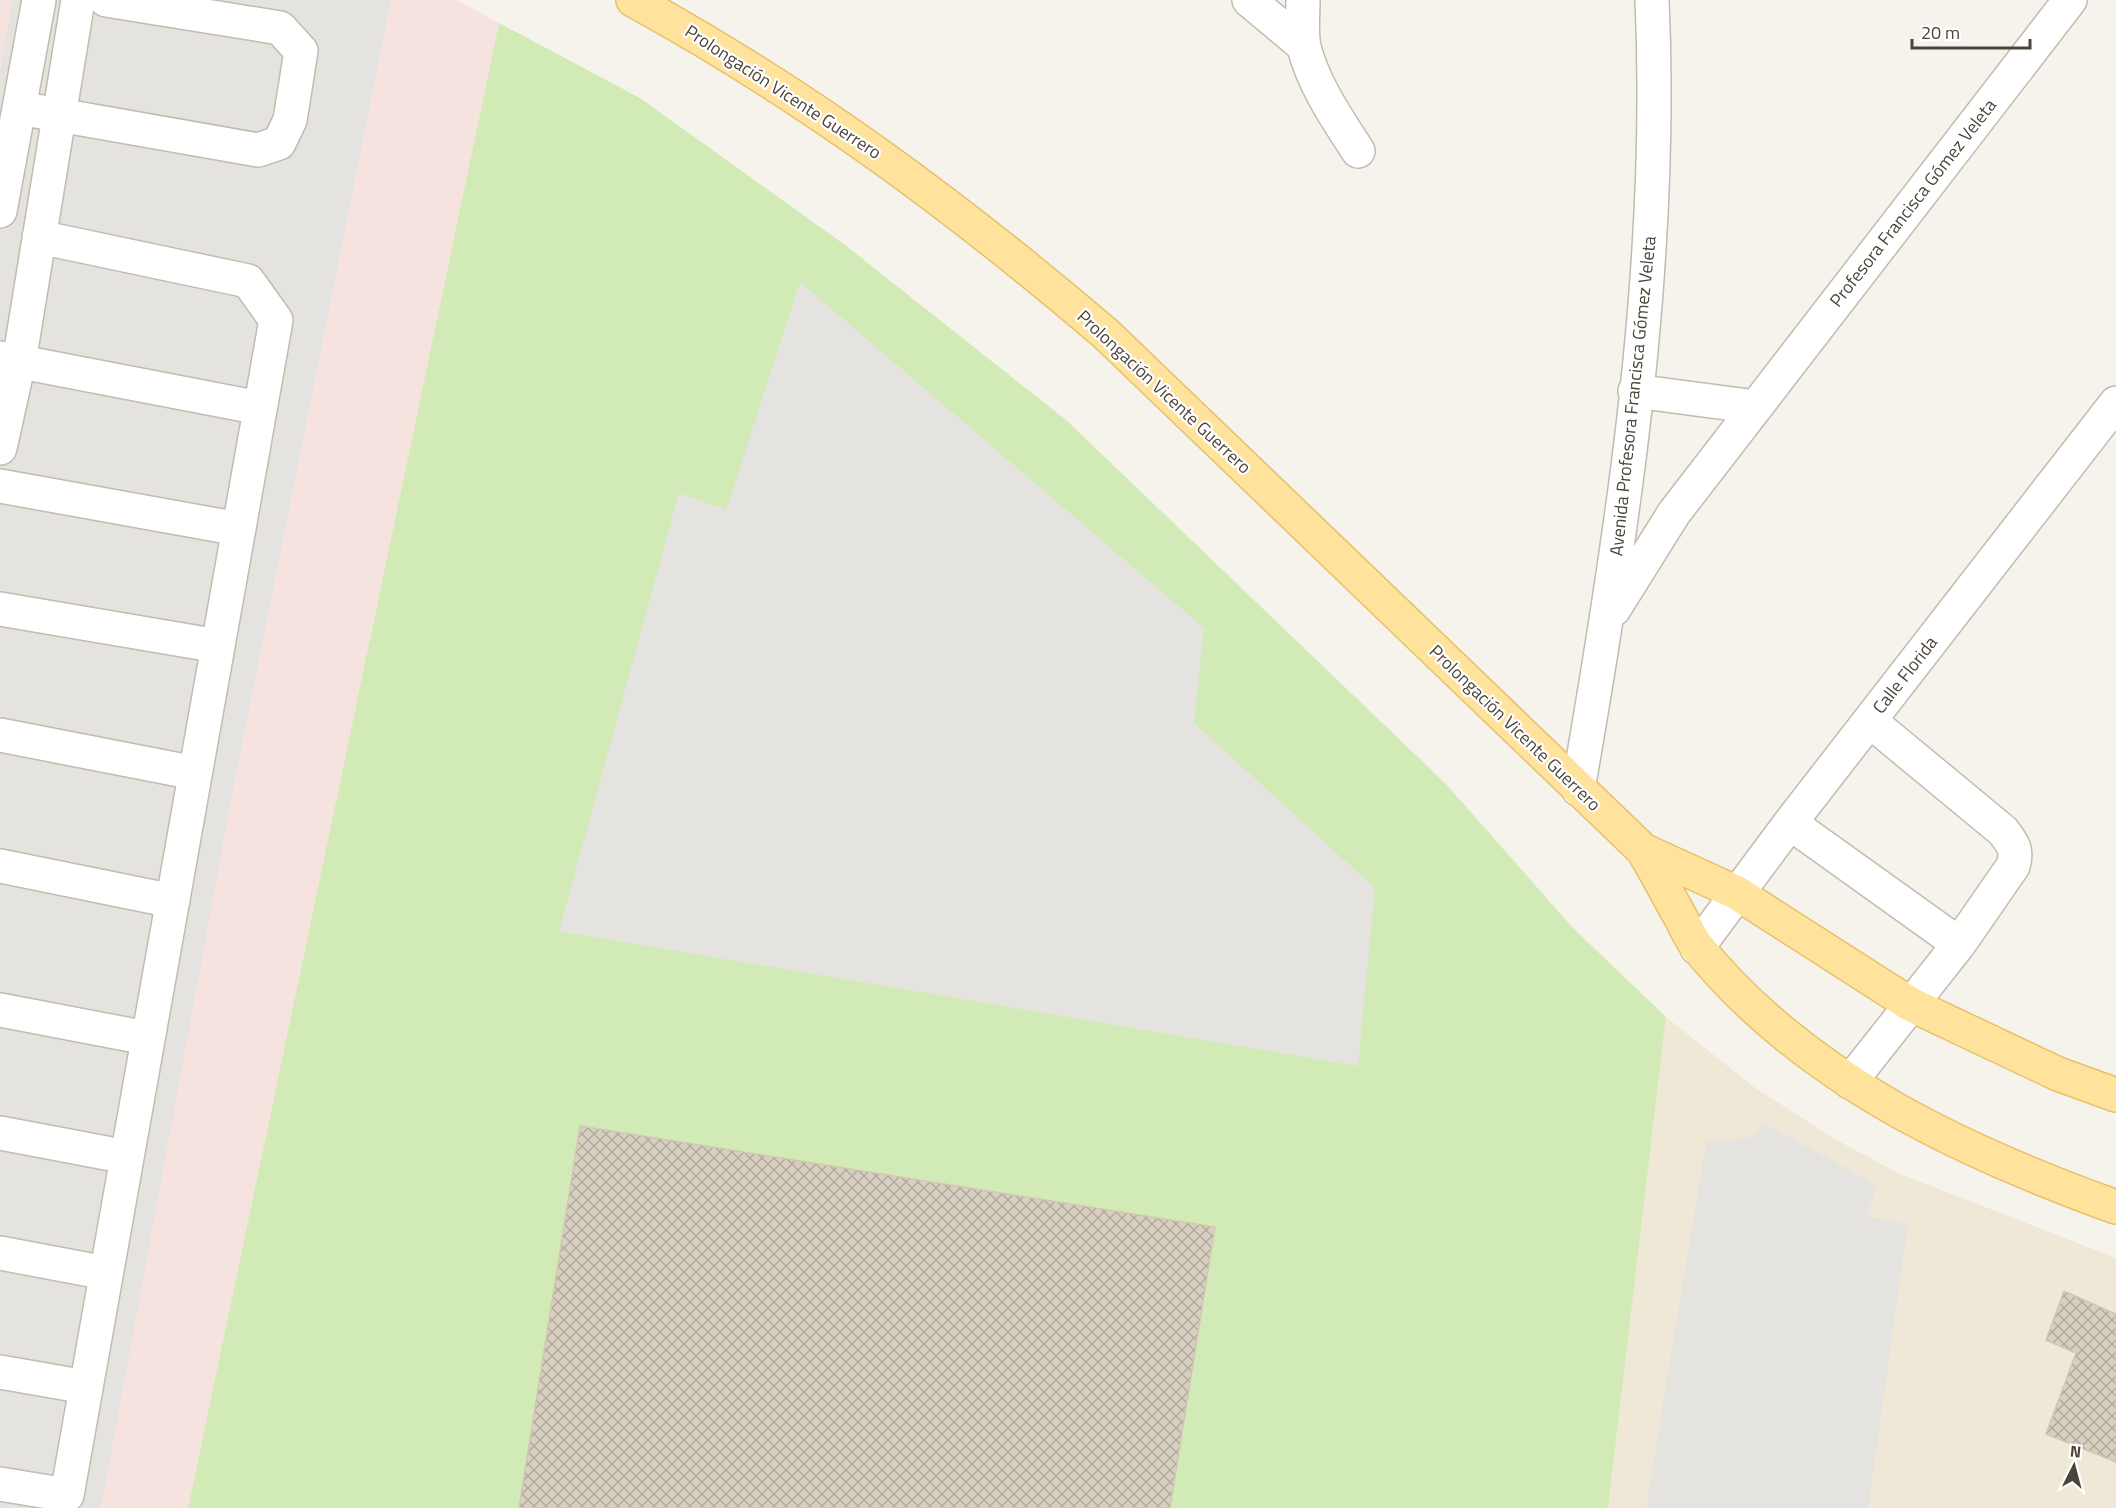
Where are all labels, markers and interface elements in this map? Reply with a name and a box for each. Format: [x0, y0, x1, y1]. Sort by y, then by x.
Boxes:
scale bar [1912, 12, 2030, 50]
street label: Prolongación Vicente Guerrero [680, 18, 887, 165]
text: 20 m [1921, 19, 1960, 46]
street label: Profesora Francisca Gómez Veleta [1823, 93, 2003, 312]
street label: Avenida Profesora Francisca Gómez Veleta [1602, 235, 1663, 557]
street label: Prolongación Vicente Guerrero [1071, 303, 1258, 480]
street label: Calle Florida [1866, 630, 1944, 719]
street label: Prolongación Vicente Guerrero [1423, 638, 1607, 817]
north arrow [2044, 1436, 2104, 1496]
text: N [2069, 1439, 2082, 1464]

